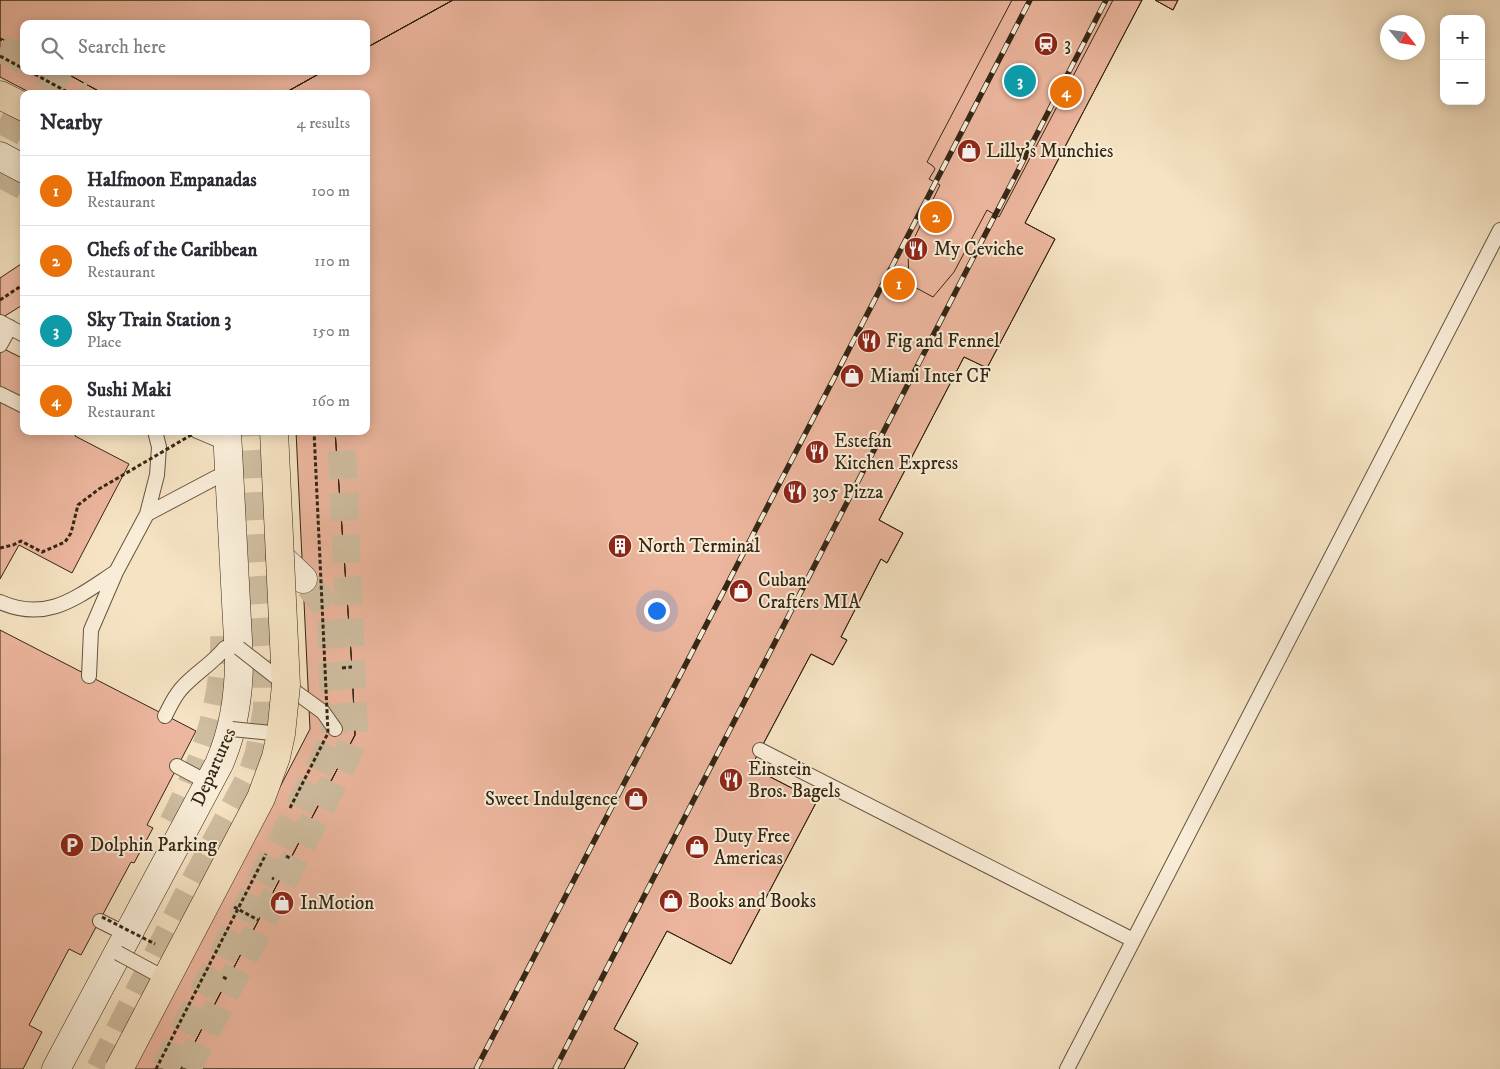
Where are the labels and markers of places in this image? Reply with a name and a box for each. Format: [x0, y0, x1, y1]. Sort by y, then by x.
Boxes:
station icon: 3 [1033, 31, 1059, 57]
place label: 3 [1064, 33, 1071, 56]
pin: 3 [1004, 62, 1036, 100]
pin: 4 [1050, 73, 1082, 111]
shop icon: Lilly's Munchies [956, 138, 982, 164]
place label: Lilly's Munchies [986, 140, 1113, 163]
pin: 2 [920, 198, 952, 236]
restaurant icon: My Ceviche [903, 236, 929, 262]
place label: My Ceviche [934, 238, 1024, 261]
pin: 1 [883, 265, 915, 303]
restaurant icon: Fig and Fennel [856, 328, 882, 354]
place label: Fig and Fennel [886, 330, 1000, 353]
shop icon: Miami Inter CF [839, 363, 865, 389]
place label: Miami Inter CF [870, 365, 991, 388]
place label: Estefan Kitchen Express [834, 430, 958, 475]
restaurant icon: Estefan Kitchen Express [804, 439, 830, 465]
restaurant icon: 305 Pizza [782, 479, 808, 505]
place label: 305 Pizza [812, 481, 883, 504]
building icon: North Terminal [607, 533, 633, 559]
place label: North Terminal [638, 535, 760, 558]
place label: Cuban Crafters MIA [758, 569, 861, 614]
shop icon: Cuban Crafters MIA [728, 578, 754, 604]
place label: Einstein Bros. Bagels [748, 758, 840, 803]
restaurant icon: Einstein Bros. Bagels [718, 767, 744, 793]
shop icon: Sweet Indulgence [623, 786, 649, 812]
place label: Sweet Indulgence [485, 788, 618, 811]
place label: Duty Free Americas [714, 825, 790, 870]
parking icon: Dolphin Parking [59, 832, 85, 858]
place label: Dolphin Parking [90, 834, 218, 857]
shop icon: Duty Free Americas [684, 834, 710, 860]
shop icon: Books and Books [658, 888, 684, 914]
shop icon: InMotion [269, 890, 295, 916]
place label: Books and Books [688, 890, 816, 913]
place label: InMotion [300, 892, 374, 915]

